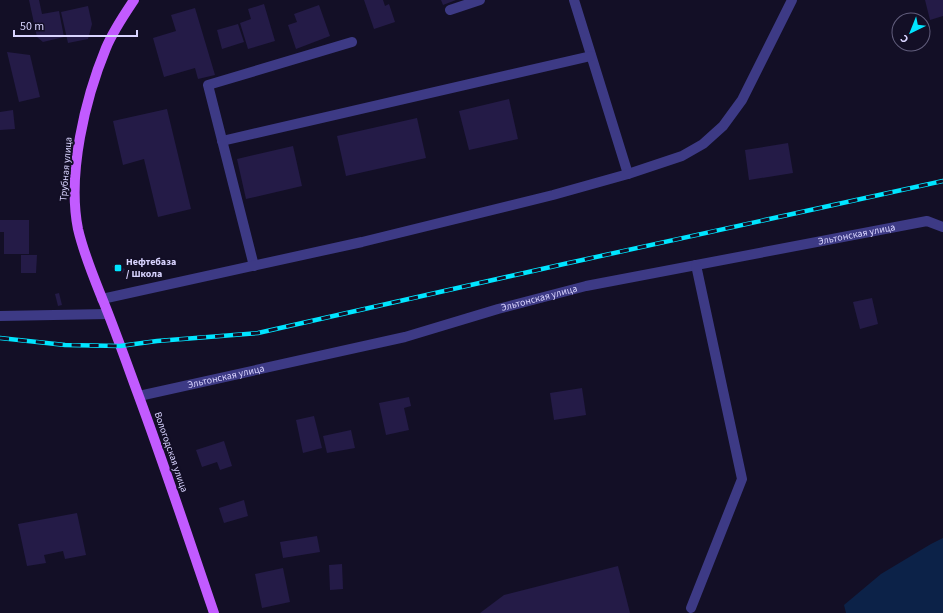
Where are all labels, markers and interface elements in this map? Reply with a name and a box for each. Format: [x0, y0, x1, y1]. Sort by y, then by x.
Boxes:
scale bar [14, 12, 137, 38]
north arrow [891, 12, 931, 52]
text: 50 m [20, 18, 44, 35]
text: С [897, 31, 912, 47]
street label: Трубная улица [56, 136, 76, 202]
street label: Эльтонская улица [817, 220, 896, 249]
place label: Нефтебаза / Школа [126, 255, 176, 281]
marker: Нефтебаза / Школа [113, 263, 123, 273]
street label: Эльтонская улица [499, 282, 579, 315]
street label: Эльтонская улица [186, 361, 266, 392]
street label: Вологодская улица [151, 410, 191, 494]

